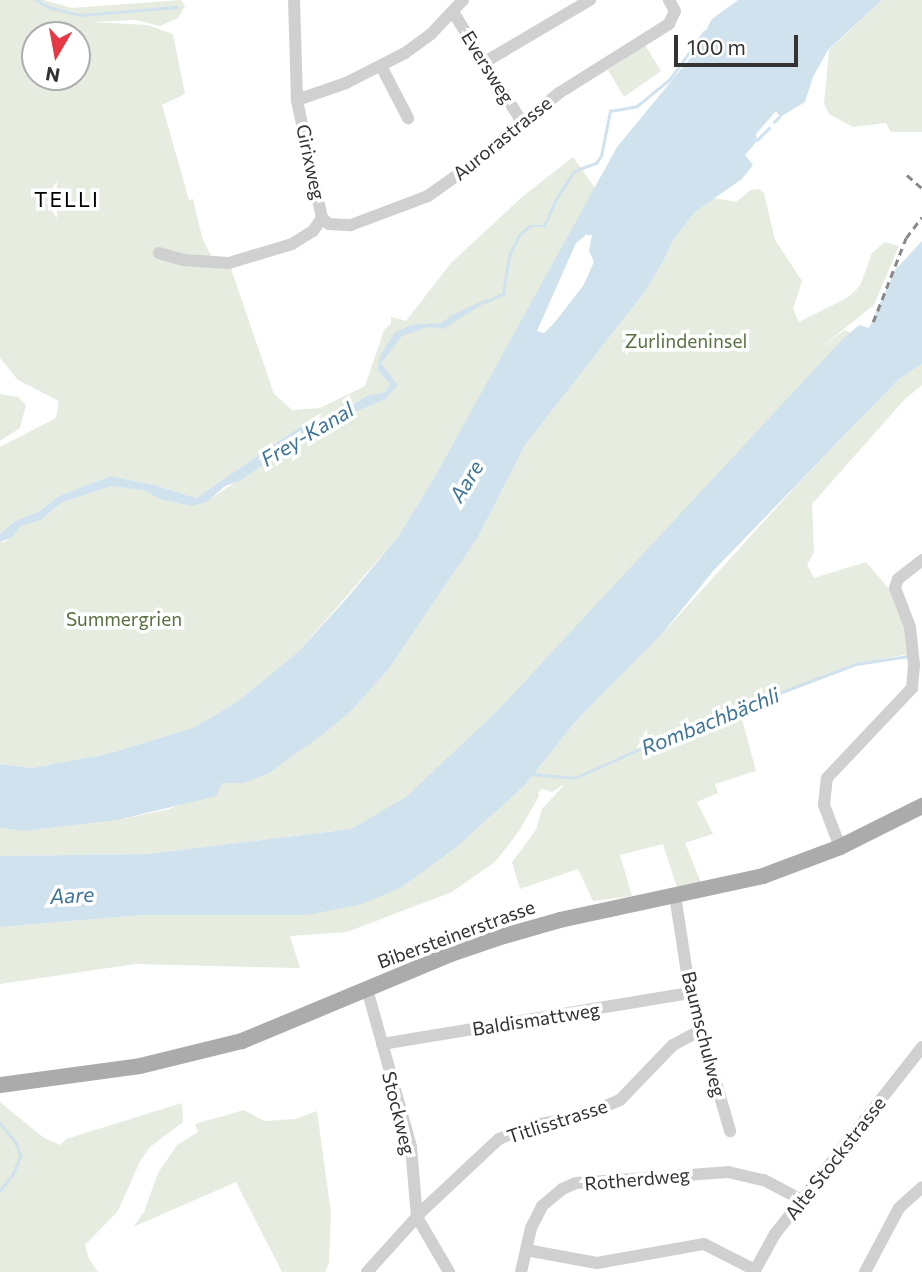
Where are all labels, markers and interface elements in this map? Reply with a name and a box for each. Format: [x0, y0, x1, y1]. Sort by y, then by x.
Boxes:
north arrow [21, 21, 91, 91]
scale bar [677, 21, 801, 65]
street label: Eversweg [457, 26, 519, 108]
text: 100 m [687, 34, 746, 59]
text: N [44, 63, 62, 88]
street label: Aurorastrasse [448, 91, 556, 185]
street label: Girixweg [292, 122, 330, 202]
district label: TELLI [35, 186, 99, 212]
park label: Zurlindeninsel [625, 330, 747, 352]
water label: Frey-Kanal [256, 396, 358, 472]
water label: Aare [444, 455, 488, 507]
park label: Summergrien [66, 608, 182, 630]
water label: Rombachbächli [637, 682, 783, 760]
water label: Aare [49, 881, 95, 909]
street label: Bibersteinerstrasse [374, 895, 538, 973]
street label: Baumschulweg [677, 969, 731, 1099]
street label: Baldismattweg [471, 998, 601, 1040]
street label: Stockweg [378, 1069, 420, 1157]
street label: Alte Stockstrasse [780, 1092, 890, 1224]
street label: Titlisstrasse [504, 1094, 610, 1148]
street label: Rotherdweg [583, 1163, 691, 1195]

